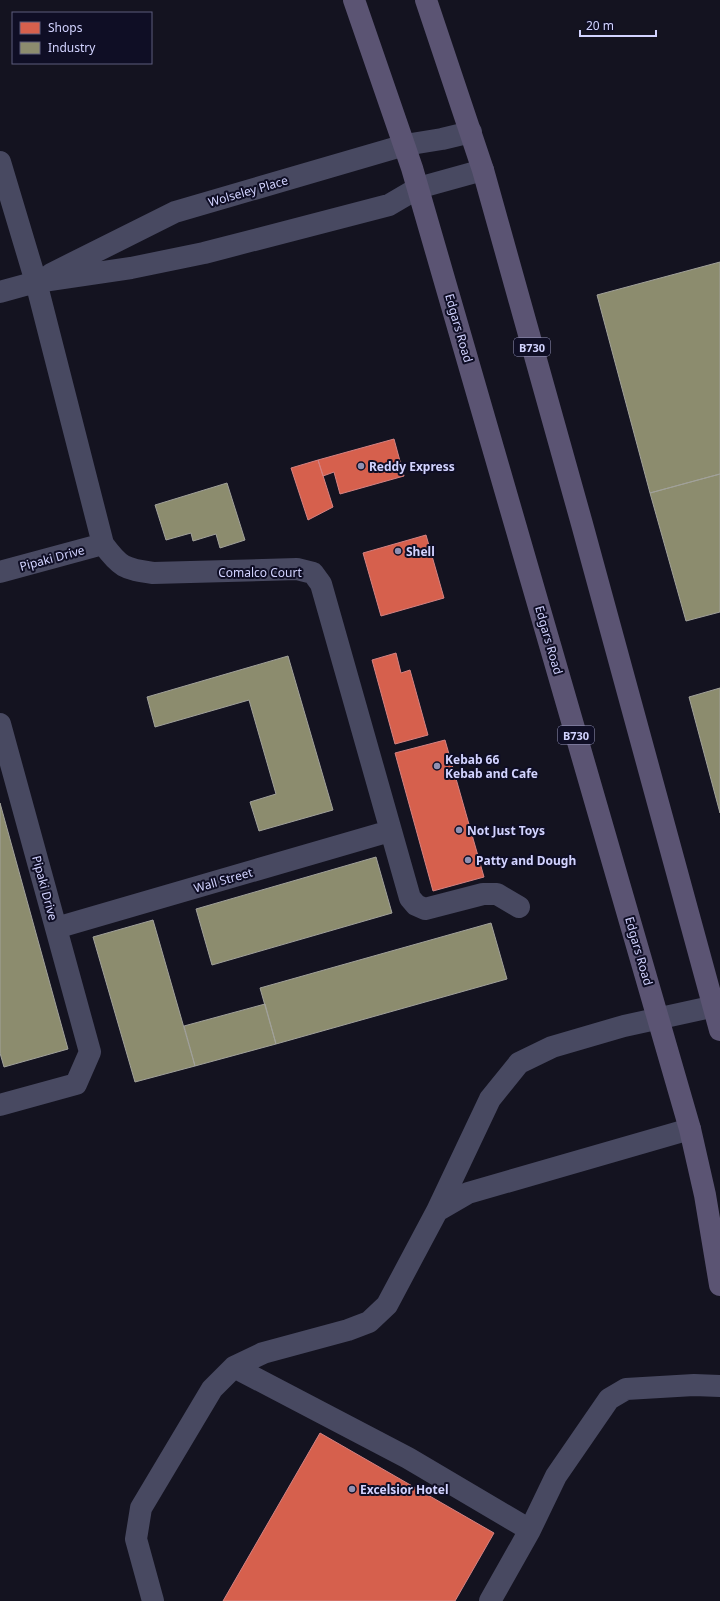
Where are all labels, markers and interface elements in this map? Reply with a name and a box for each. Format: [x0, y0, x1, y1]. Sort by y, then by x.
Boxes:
legend [12, 12, 152, 64]
scale bar [580, 12, 656, 38]
text: 20 m [586, 17, 614, 34]
text: Shops [48, 19, 83, 36]
text: Industry [48, 39, 96, 56]
street label: Wolseley Place [206, 171, 290, 211]
street label: Edgars Road [441, 292, 477, 364]
road number: B730 [514, 338, 550, 356]
place label: Reddy Express [369, 458, 455, 475]
marker: Reddy Express [356, 461, 366, 471]
street label: Pipaki Drive [18, 541, 87, 575]
place label: Shell [406, 543, 435, 560]
marker: Shell [393, 546, 403, 556]
street label: Comalco Court [218, 564, 302, 581]
street label: Edgars Road [531, 604, 567, 676]
road number: B730 [558, 726, 594, 744]
place label: Kebab 66 Kebab and Cafe [445, 751, 538, 782]
marker: Kebab 66 Kebab and Cafe [432, 761, 442, 771]
place label: Not Just Toys [467, 822, 545, 839]
marker: Not Just Toys [454, 825, 464, 835]
place label: Patty and Dough [476, 852, 576, 869]
street label: Pipaki Drive [28, 854, 62, 923]
marker: Patty and Dough [463, 855, 473, 865]
street label: Wall Street [192, 863, 255, 897]
street label: Edgars Road [621, 915, 657, 987]
place label: Excelsior Hotel [360, 1481, 449, 1498]
marker: Excelsior Hotel [347, 1484, 357, 1494]

